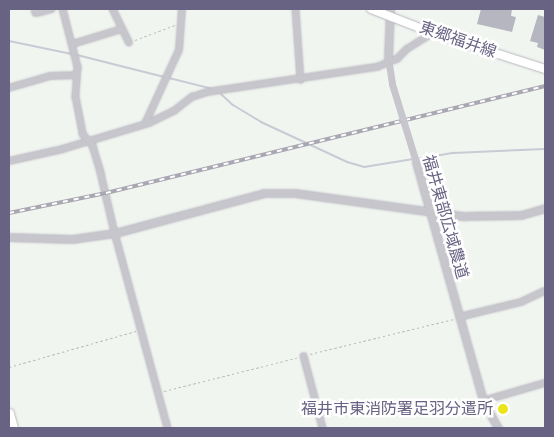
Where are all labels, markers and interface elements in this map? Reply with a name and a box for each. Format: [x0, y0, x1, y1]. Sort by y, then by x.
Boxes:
street label: 東郷福井線 [417, 18, 499, 62]
street label: 福井東部広域農道 [418, 153, 472, 281]
place label: 福井市東消防署足羽分遣所 [301, 399, 493, 419]
marker: 福井市東消防署足羽分遣所 [497, 403, 509, 415]

